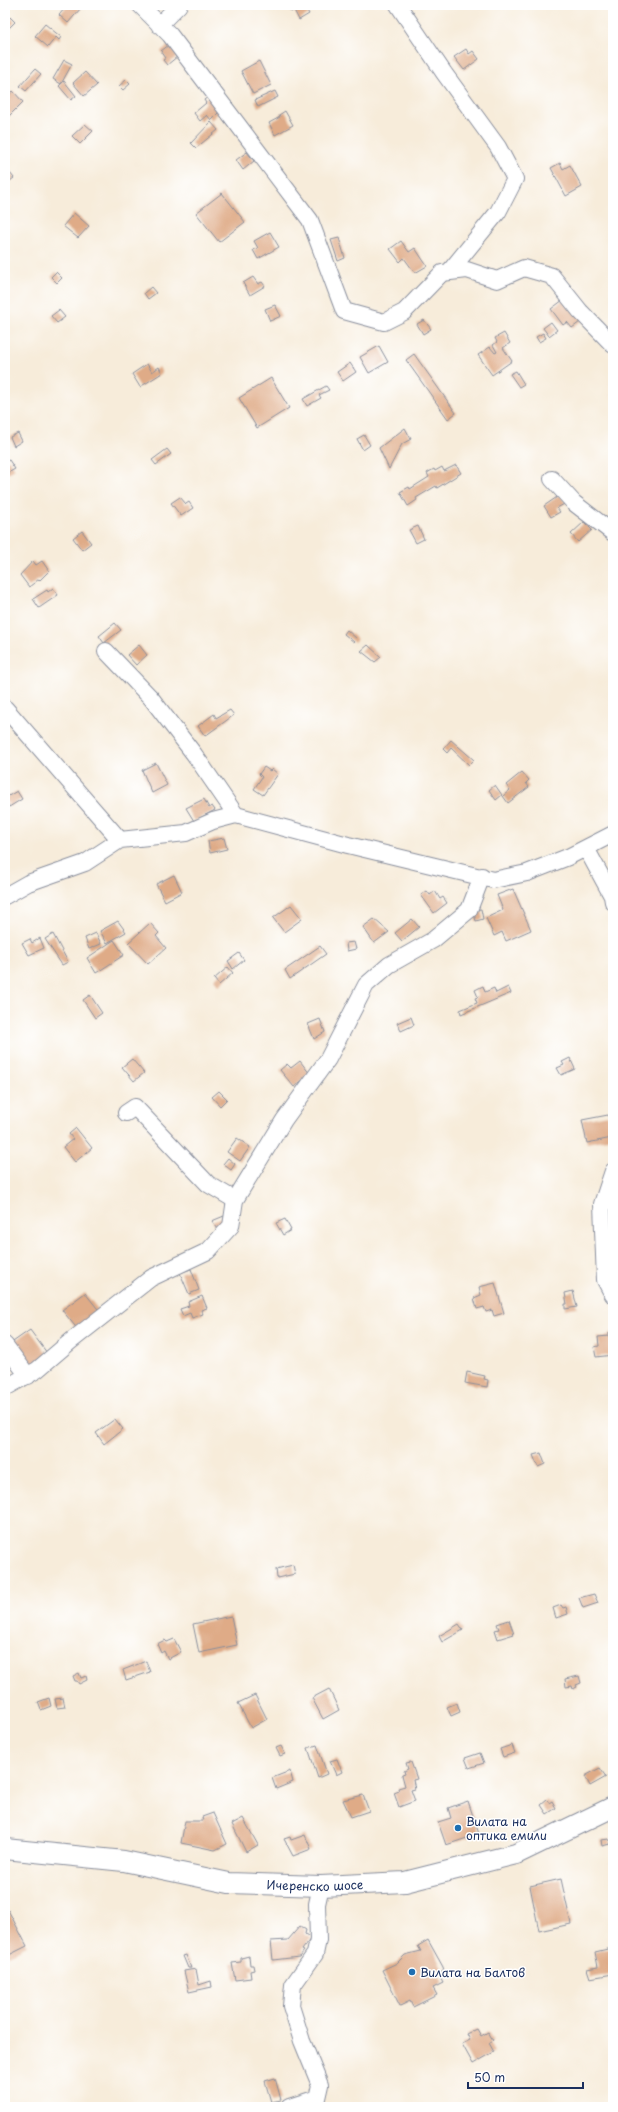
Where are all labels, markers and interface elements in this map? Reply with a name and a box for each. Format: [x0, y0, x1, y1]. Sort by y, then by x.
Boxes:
place label: Вилата на оптика емили [466, 1812, 547, 1844]
marker: Вилата на оптика емили [453, 1823, 463, 1833]
street label: Ичеренско шосе [266, 1875, 364, 1895]
place label: Вилата на Балтов [420, 1963, 525, 1981]
marker: Вилата на Балтов [407, 1967, 417, 1977]
scale bar [468, 2064, 583, 2090]
text: 50 m [474, 2068, 505, 2086]

